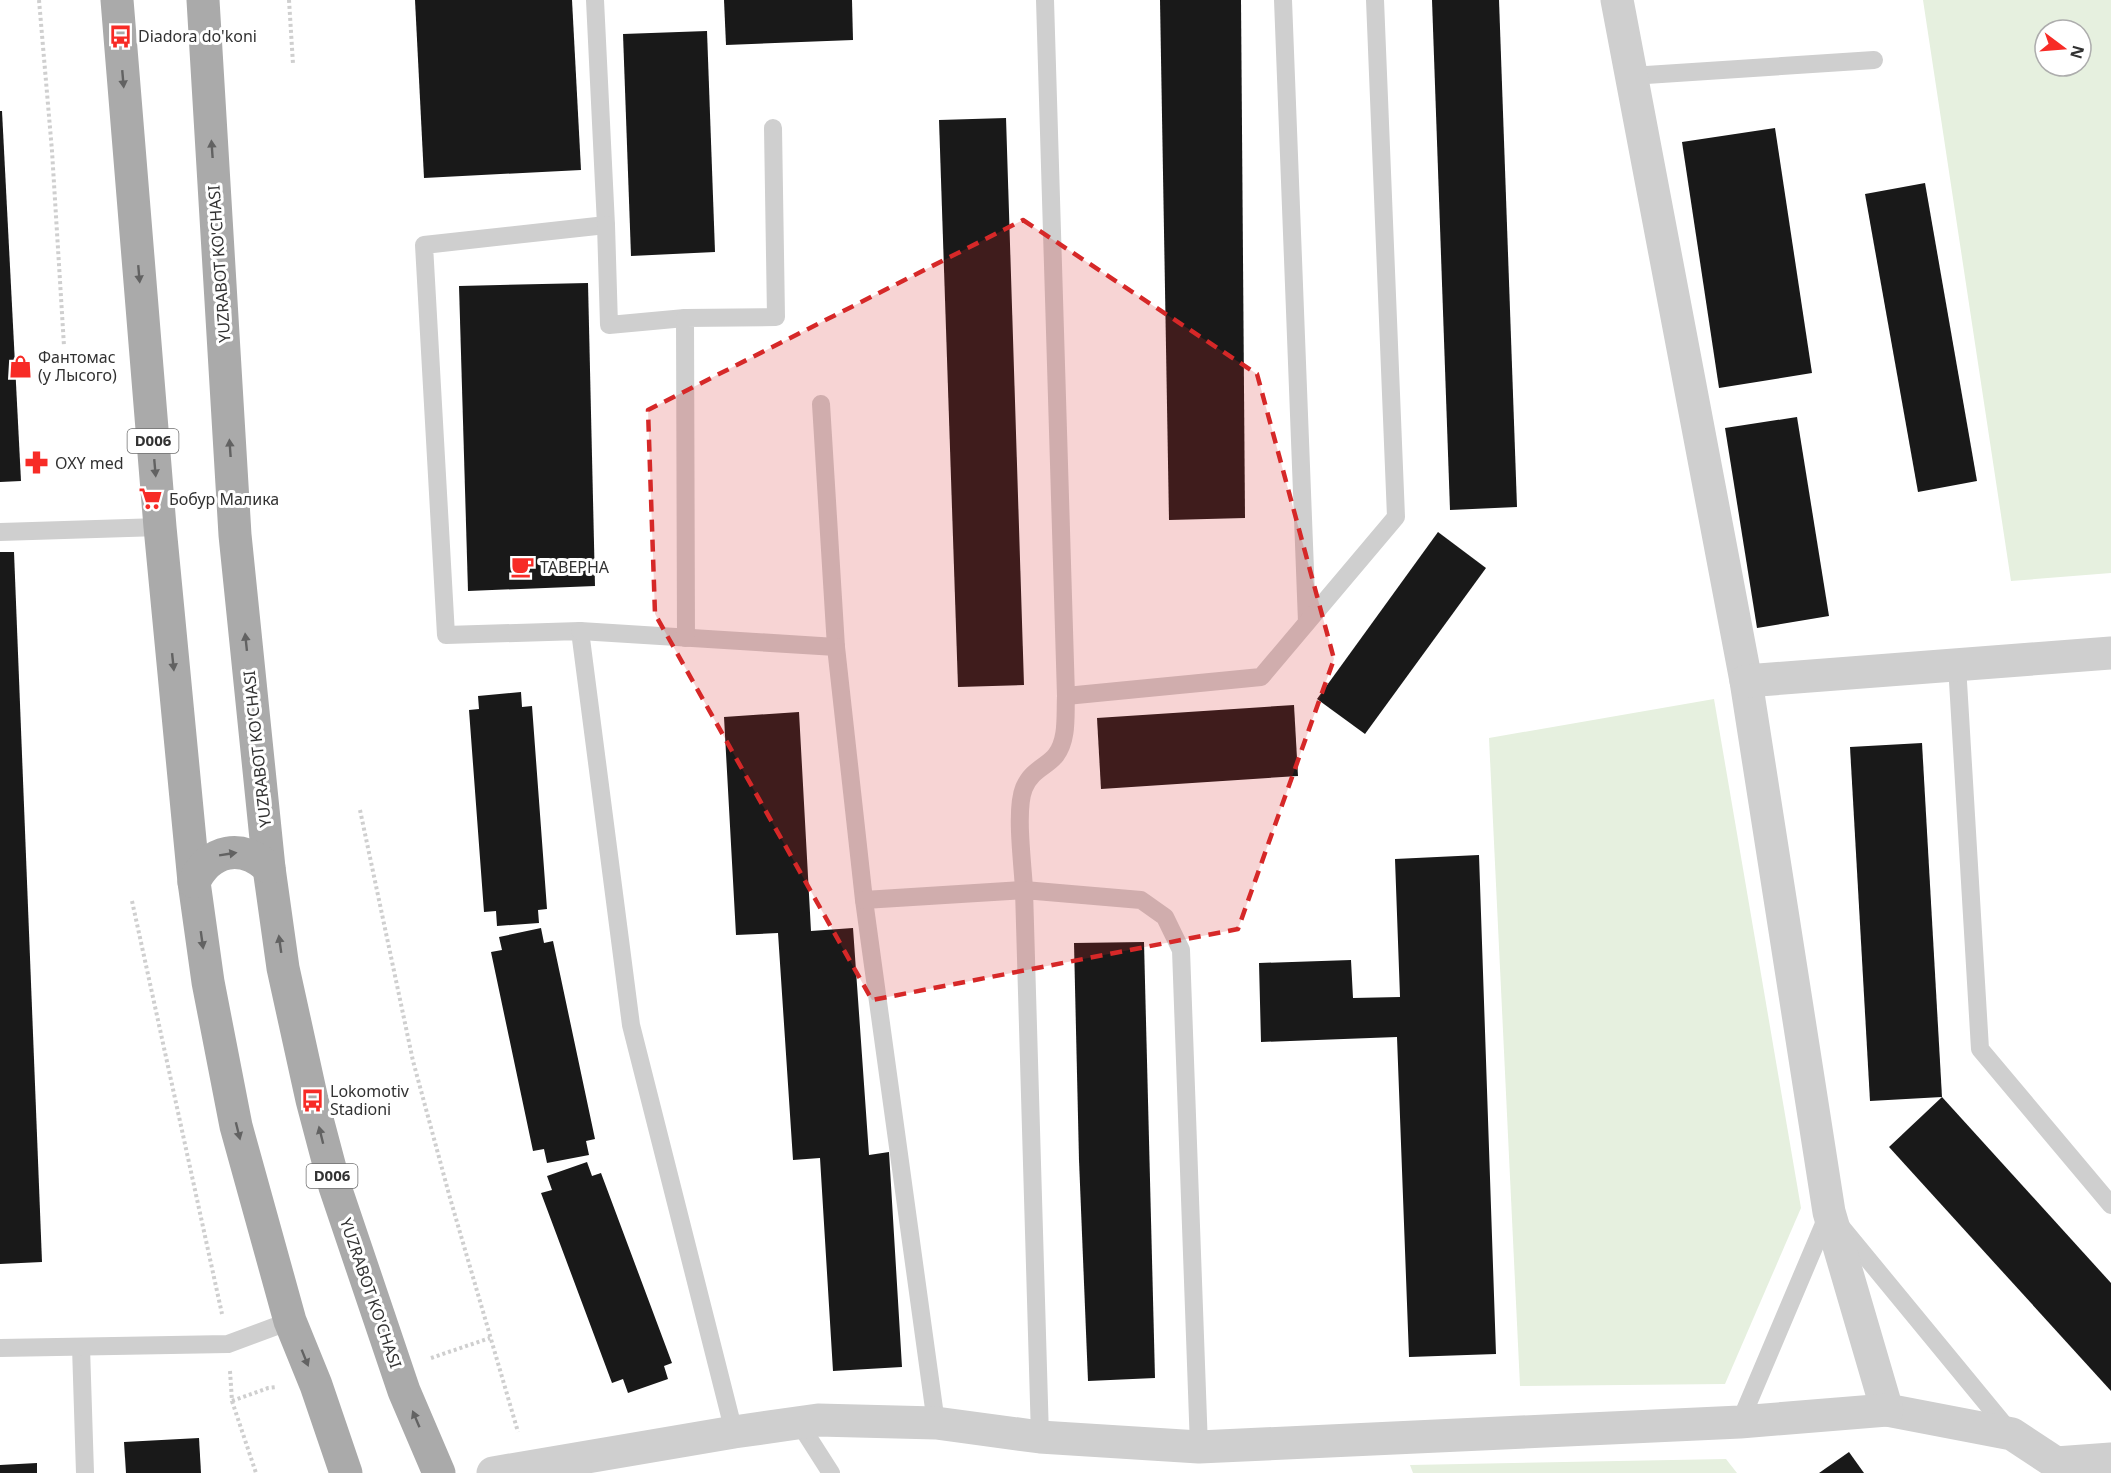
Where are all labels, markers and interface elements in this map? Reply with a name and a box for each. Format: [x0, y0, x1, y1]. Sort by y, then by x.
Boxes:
north arrow [2033, 18, 2093, 78]
bus stop icon: Diadora do'koni [107, 23, 133, 49]
place label: Diadora do'koni [138, 25, 257, 47]
text: N [2065, 43, 2090, 61]
one-way arrow [119, 70, 128, 89]
one-way arrow [207, 139, 216, 158]
street label: YUZRABOT KO'CHASI [203, 185, 235, 343]
one-way arrow [134, 264, 144, 283]
place label: Фантомас (у Лысого) [38, 346, 117, 386]
shop icon: Фантомас (у Лысого) [7, 353, 33, 379]
road number: D006 [128, 429, 178, 453]
one-way arrow [225, 438, 235, 457]
pharmacy icon: OXY med [24, 450, 50, 476]
place label: OXY med [55, 452, 124, 474]
one-way arrow [150, 459, 160, 478]
supermarket icon: Бобур Малика [138, 486, 164, 512]
place label: Бобур Малика [169, 488, 279, 510]
cafe icon: ТАВЕРНА [509, 554, 535, 580]
place label: ТАВЕРНА [540, 556, 610, 578]
one-way arrow [241, 633, 251, 652]
one-way arrow [168, 653, 178, 672]
street label: YUZRABOT KO'CHASI [238, 669, 276, 829]
one-way arrow [218, 849, 237, 858]
one-way arrow [198, 930, 207, 949]
one-way arrow [275, 935, 284, 954]
place label: Lokomotiv Stadioni [330, 1080, 410, 1120]
bus stop icon: Lokomotiv Stadioni [299, 1087, 325, 1113]
one-way arrow [234, 1122, 243, 1140]
one-way arrow [316, 1126, 326, 1144]
road number: D006 [306, 1164, 358, 1188]
street label: YUZRABOT KO'CHASI [335, 1215, 407, 1371]
one-way arrow [300, 1350, 310, 1368]
one-way arrow [411, 1410, 421, 1428]

